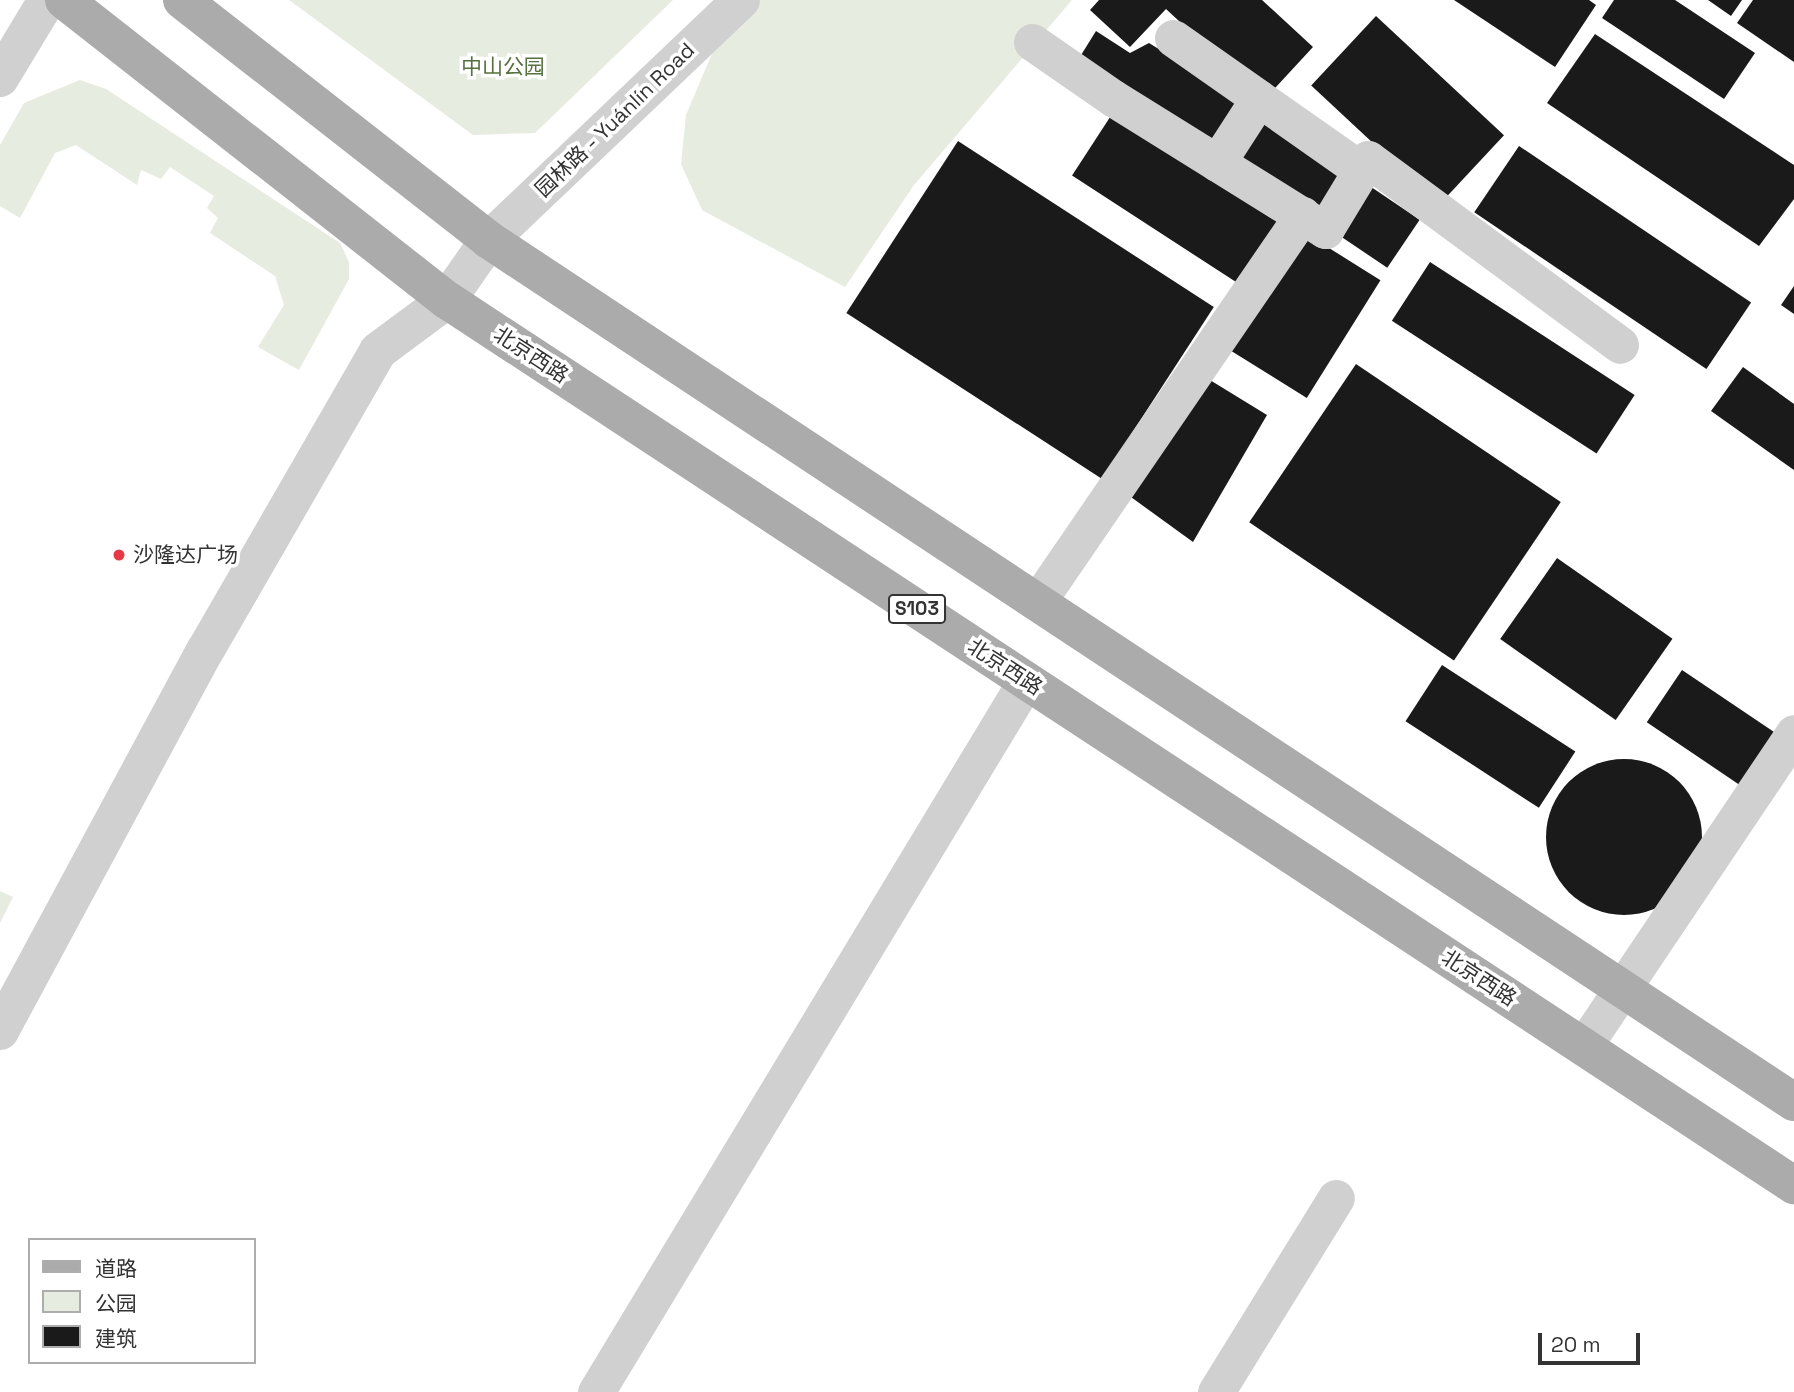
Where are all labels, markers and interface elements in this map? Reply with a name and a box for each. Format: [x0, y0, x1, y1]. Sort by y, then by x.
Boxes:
street label: 园林路 - Yuánlín Road [530, 37, 700, 203]
park label: 中山公园 [461, 54, 545, 80]
street label: 北京西路 [489, 322, 573, 388]
place label: 沙隆达广场 [133, 542, 238, 568]
marker: 沙隆达广场 [111, 547, 127, 563]
road number: S103 [887, 594, 947, 624]
street label: 北京西路 [963, 634, 1047, 700]
street label: 北京西路 [1437, 945, 1521, 1011]
legend [28, 1238, 256, 1364]
text: 道路 [95, 1255, 137, 1282]
text: 公园 [95, 1290, 137, 1317]
scale bar [1542, 1318, 1644, 1362]
text: 建筑 [95, 1325, 137, 1352]
text: 20 m [1551, 1331, 1601, 1358]

